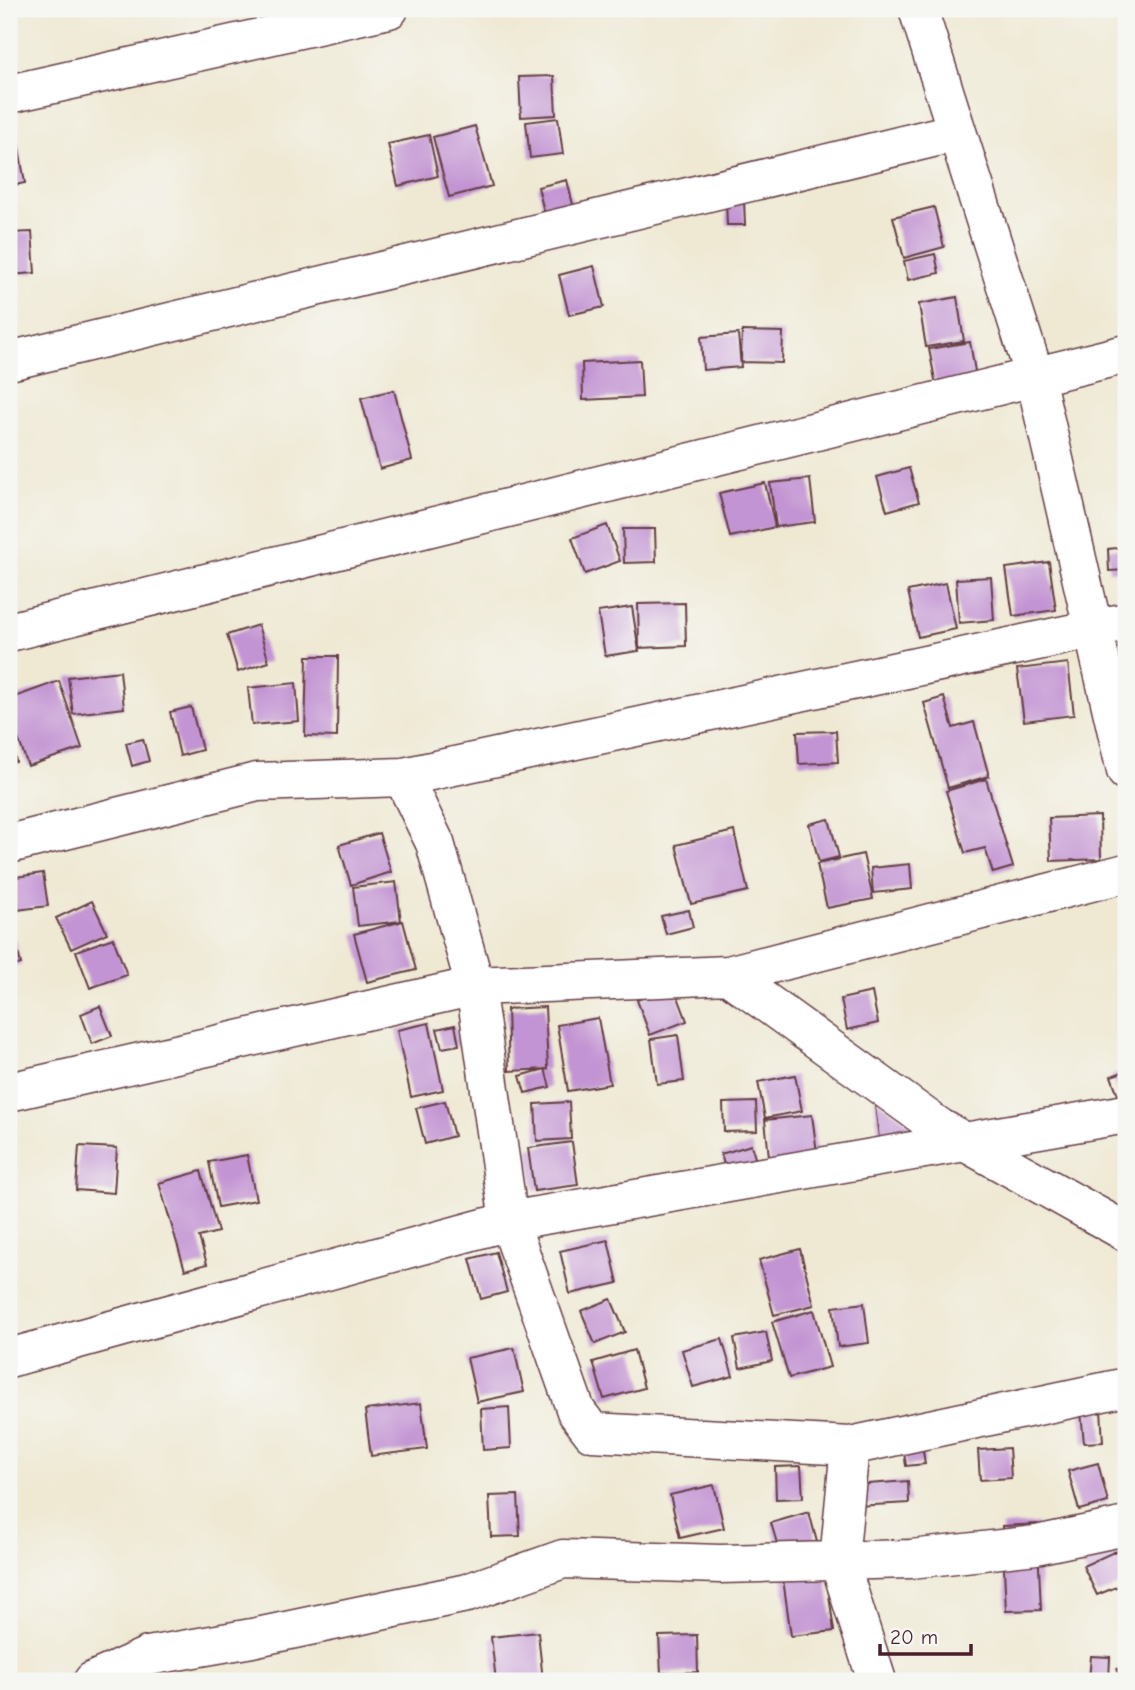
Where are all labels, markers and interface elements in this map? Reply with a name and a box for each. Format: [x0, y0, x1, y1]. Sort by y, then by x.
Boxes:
scale bar [880, 1613, 970, 1657]
text: 20 m [890, 1625, 938, 1649]

